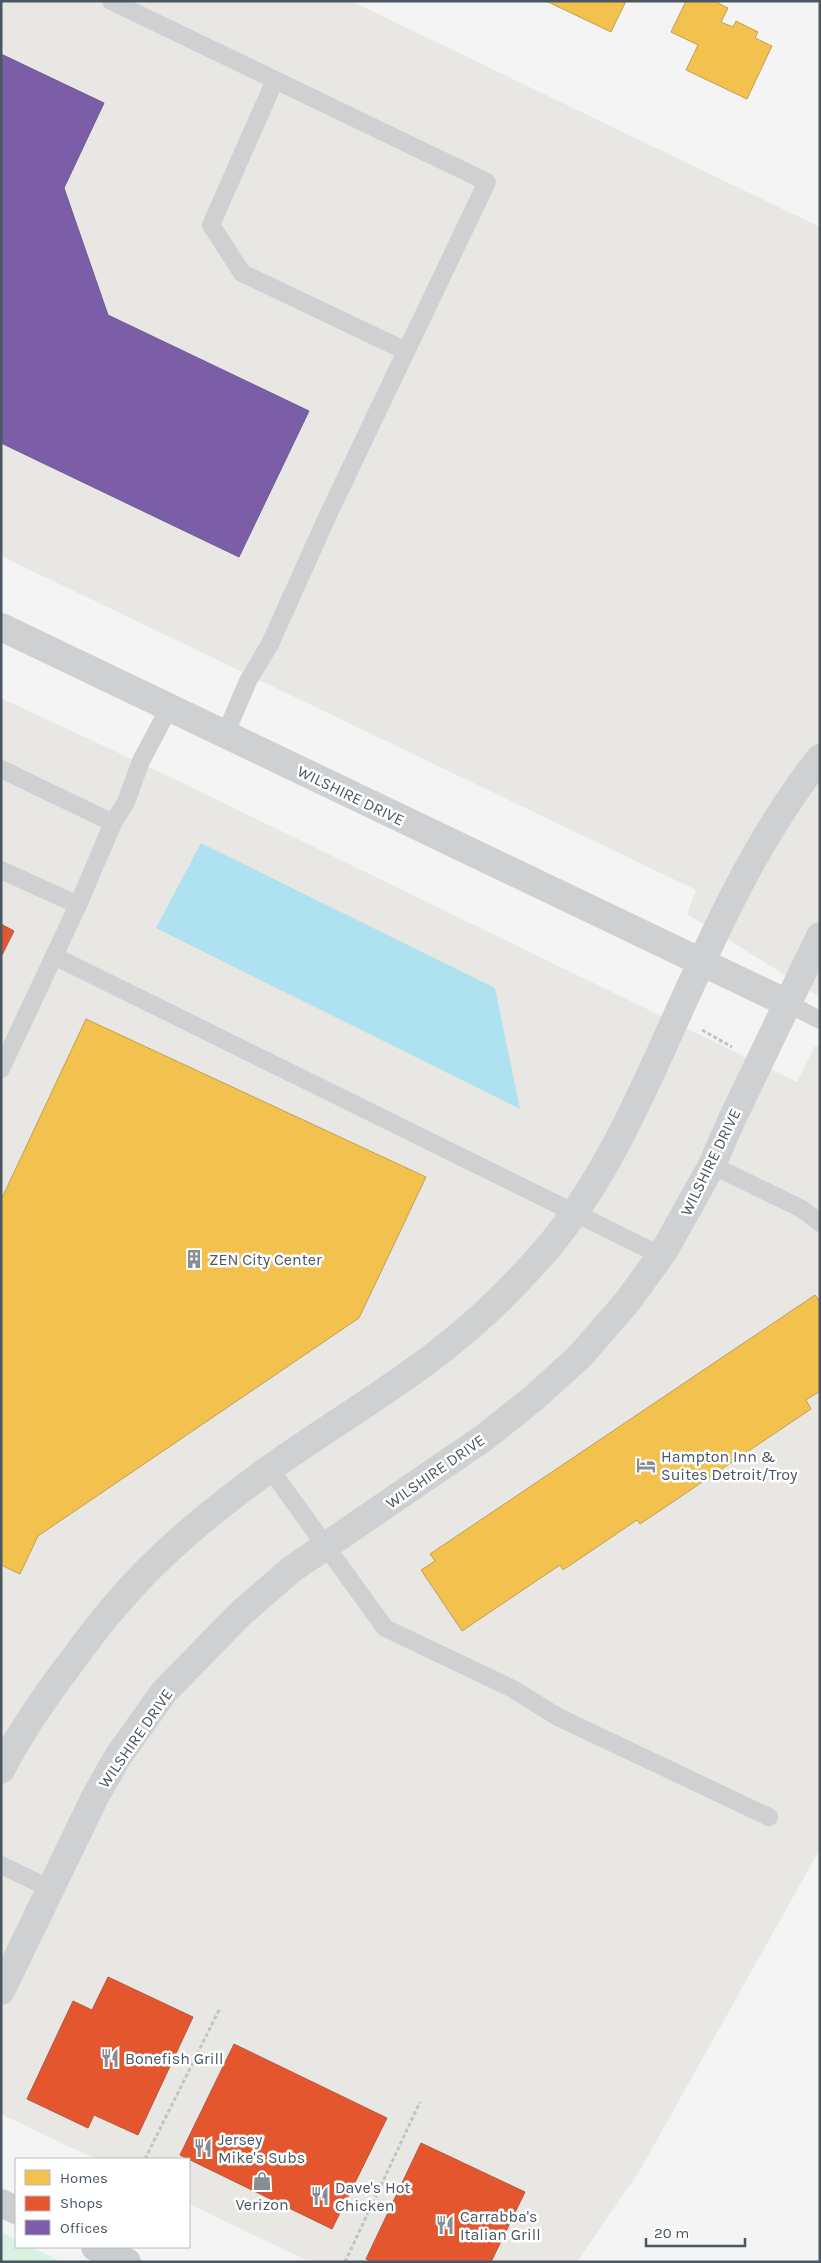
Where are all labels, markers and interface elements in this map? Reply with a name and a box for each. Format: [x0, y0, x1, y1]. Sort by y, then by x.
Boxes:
street label: WILSHIRE DRIVE [294, 761, 407, 830]
street label: WILSHIRE DRIVE [676, 1106, 745, 1219]
building icon: ZEN City Center [183, 1248, 205, 1270]
place label: ZEN City Center [209, 1250, 322, 1269]
street label: WILSHIRE DRIVE [382, 1430, 488, 1513]
place label: Hampton Inn & Suites Detroit/Troy [661, 1447, 798, 1484]
hotel icon: Hampton Inn & Suites Detroit/Troy [635, 1454, 657, 1476]
street label: WILSHIRE DRIVE [94, 1685, 177, 1791]
restaurant icon: Bonefish Grill [99, 2047, 121, 2069]
place label: Bonefish Grill [125, 2049, 224, 2068]
place label: Jersey Mike's Subs [218, 2130, 305, 2167]
restaurant icon: Jersey Mike's Subs [192, 2137, 214, 2159]
legend [15, 2158, 190, 2248]
text: Homes [60, 2169, 108, 2187]
shop icon: Verizon [251, 2170, 273, 2192]
place label: Dave's Hot Chicken [335, 2178, 410, 2215]
restaurant icon: Dave's Hot Chicken [309, 2185, 331, 2207]
text: Shops [60, 2194, 103, 2212]
place label: Verizon [235, 2195, 289, 2214]
place label: Carrabba's Italian Grill [460, 2207, 541, 2244]
restaurant icon: Carrabba's Italian Grill [434, 2214, 456, 2236]
scale bar [646, 2216, 745, 2248]
text: Offices [60, 2219, 108, 2237]
text: 20 m [654, 2224, 689, 2242]

